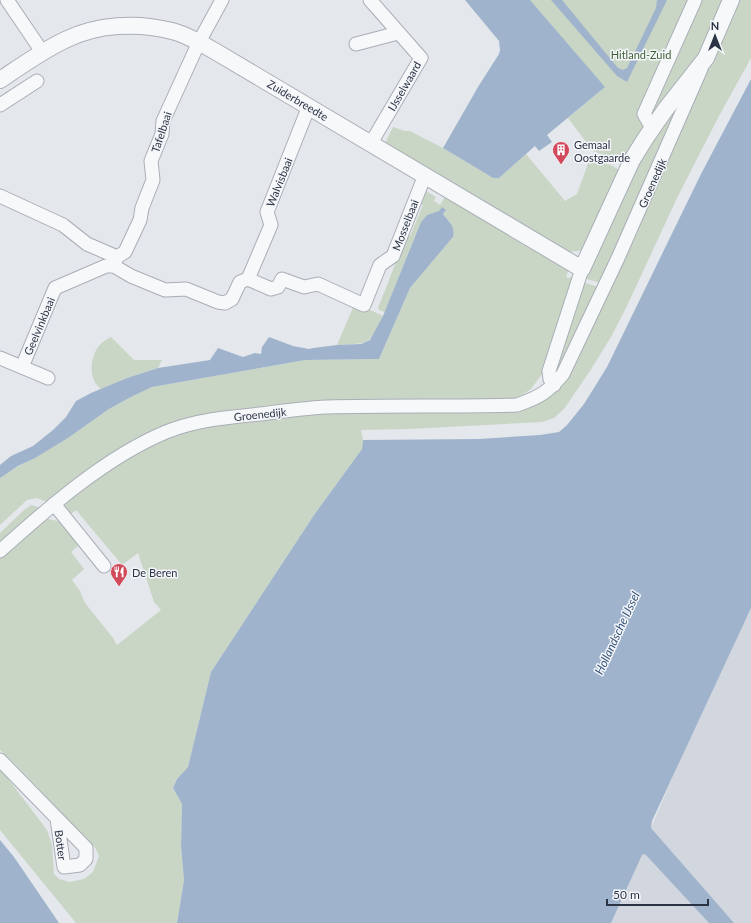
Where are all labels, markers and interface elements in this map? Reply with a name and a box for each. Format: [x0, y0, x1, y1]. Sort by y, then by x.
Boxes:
north arrow [695, 16, 735, 56]
text: N [711, 19, 719, 32]
park label: Hitland-Zuid [611, 48, 671, 61]
street label: IJsselwaard [385, 59, 423, 113]
street label: Zuiderbreedte [265, 77, 331, 123]
street label: Tafelbaai [148, 109, 174, 154]
place label: Gemaal Oostgaarde [574, 138, 630, 164]
building icon: Gemaal Oostgaarde [551, 140, 571, 165]
street label: Walvisbaai [263, 155, 295, 208]
street label: Groenedijk [635, 156, 669, 210]
street label: Mosselbaai [389, 197, 421, 253]
street label: Geelvinkbaai [21, 295, 57, 357]
street label: Groenedijk [233, 405, 287, 423]
restaurant icon: De Beren [109, 562, 129, 587]
place label: De Beren [132, 566, 177, 579]
water label: Hollandsche IJssel [591, 589, 643, 677]
street label: Botter [52, 829, 70, 861]
scale bar [607, 881, 708, 907]
text: 50 m [613, 887, 640, 902]

